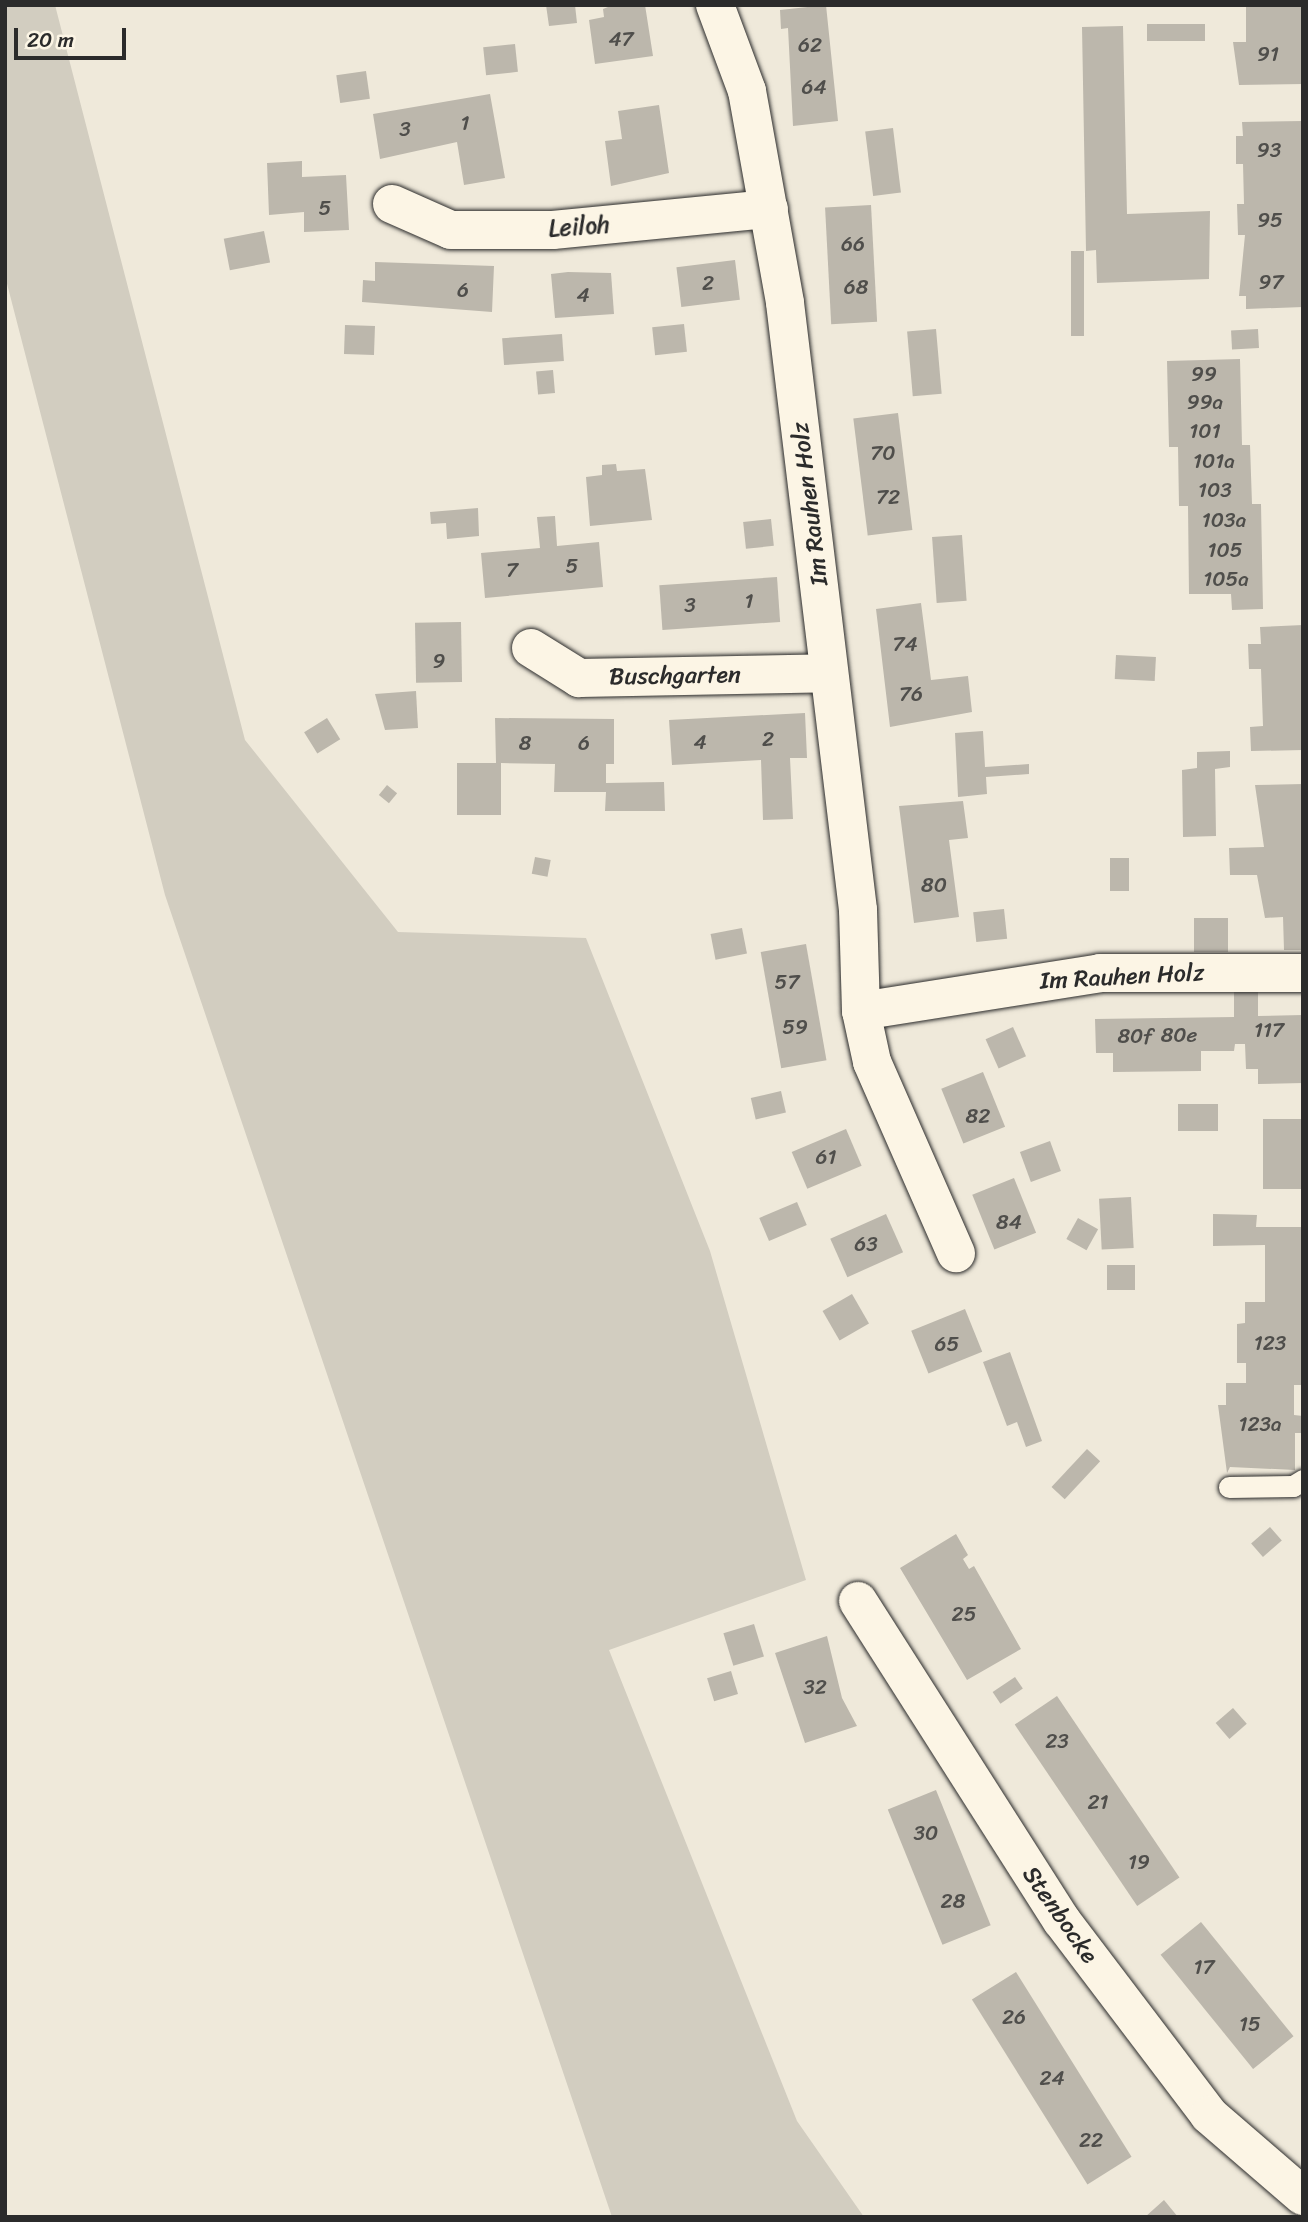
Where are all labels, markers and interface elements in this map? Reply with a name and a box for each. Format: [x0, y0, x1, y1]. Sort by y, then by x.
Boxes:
scale bar [18, 14, 130, 58]
text: 20 m [27, 21, 74, 59]
house number: 47 [608, 26, 634, 52]
house number: 62 [798, 32, 822, 58]
house number: 91 [1257, 41, 1279, 67]
house number: 64 [801, 74, 827, 100]
house number: 1 [460, 110, 470, 136]
house number: 3 [399, 116, 411, 142]
house number: 93 [1257, 137, 1281, 163]
house number: 5 [319, 195, 331, 221]
house number: 95 [1257, 207, 1283, 233]
street label: Leiloh [547, 210, 611, 244]
house number: 66 [841, 231, 865, 257]
house number: 97 [1259, 269, 1283, 295]
house number: 2 [702, 270, 714, 296]
house number: 68 [844, 274, 868, 300]
house number: 6 [457, 277, 469, 303]
house number: 4 [576, 282, 590, 308]
house number: 99 [1191, 361, 1217, 387]
house number: 99a [1187, 389, 1223, 415]
house number: 101 [1189, 418, 1221, 444]
street label: Im Rauhen Holz [786, 421, 834, 587]
house number: 70 [870, 440, 896, 466]
house number: 101a [1193, 448, 1235, 474]
house number: 103 [1198, 477, 1232, 503]
house number: 72 [876, 484, 900, 510]
house number: 103a [1202, 507, 1246, 533]
house number: 105 [1207, 537, 1243, 563]
house number: 5 [566, 553, 578, 579]
house number: 7 [506, 557, 518, 583]
house number: 105a [1203, 566, 1249, 592]
house number: 1 [744, 588, 754, 614]
house number: 3 [684, 592, 696, 618]
house number: 74 [892, 631, 918, 657]
house number: 9 [433, 648, 445, 674]
street label: Buschgarten [609, 660, 741, 692]
house number: 76 [899, 681, 923, 707]
house number: 2 [762, 726, 774, 752]
house number: 4 [693, 729, 707, 755]
house number: 8 [519, 730, 531, 756]
house number: 6 [578, 730, 590, 756]
house number: 80 [921, 872, 947, 898]
street label: Im Rauhen Holz [1039, 958, 1205, 996]
house number: 57 [775, 969, 799, 995]
house number: 59 [782, 1014, 808, 1040]
house number: 117 [1254, 1017, 1284, 1043]
house number: 80e [1161, 1022, 1197, 1048]
house number: 80f [1117, 1023, 1153, 1049]
house number: 82 [966, 1103, 990, 1129]
house number: 61 [816, 1144, 836, 1170]
house number: 84 [996, 1209, 1022, 1235]
house number: 63 [854, 1231, 878, 1257]
house number: 123 [1254, 1330, 1286, 1356]
house number: 65 [935, 1331, 959, 1357]
house number: 123a [1238, 1411, 1282, 1437]
house number: 25 [952, 1601, 976, 1627]
house number: 32 [803, 1674, 827, 1700]
house number: 23 [1045, 1728, 1069, 1754]
house number: 21 [1087, 1789, 1109, 1815]
house number: 30 [914, 1820, 938, 1846]
house number: 19 [1128, 1849, 1150, 1875]
street label: Stenbocke [1016, 1861, 1104, 1969]
house number: 28 [941, 1888, 965, 1914]
house number: 17 [1194, 1954, 1214, 1980]
house number: 26 [1002, 2004, 1026, 2030]
house number: 15 [1239, 2011, 1261, 2037]
house number: 24 [1039, 2065, 1065, 2091]
house number: 22 [1079, 2127, 1103, 2153]

